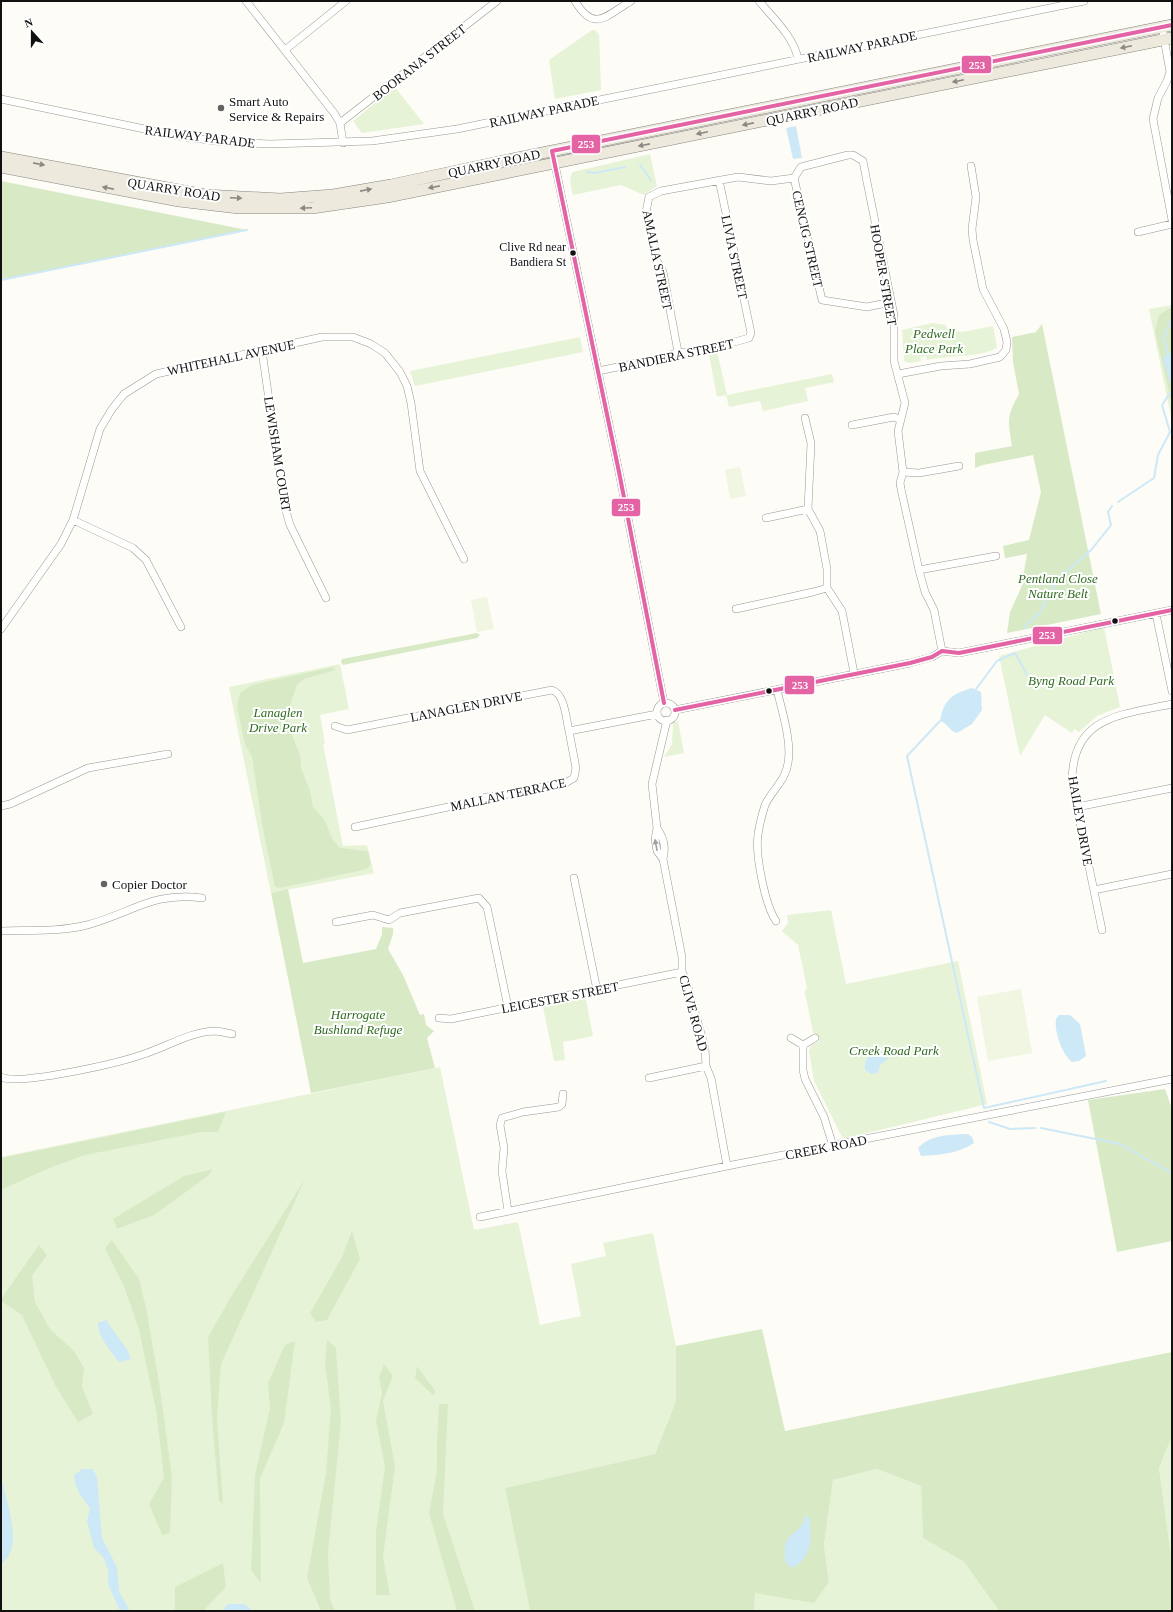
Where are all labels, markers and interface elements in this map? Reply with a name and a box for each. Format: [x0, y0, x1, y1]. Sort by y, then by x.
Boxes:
north arrow [12, 12, 52, 52]
text: N [23, 16, 34, 30]
street label: BOORANA STREET [370, 21, 469, 104]
street label: RAILWAY PARADE [806, 28, 918, 65]
one-way arrow [1120, 44, 1132, 50]
line badge: 253 [961, 55, 992, 74]
text: 253 [969, 59, 986, 71]
one-way arrow [951, 79, 964, 85]
street label: RAILWAY PARADE [488, 93, 600, 130]
place label: Smart Auto Service & Repairs [229, 94, 324, 124]
street label: QUARRY ROAD [765, 94, 860, 129]
marker: Smart Auto Service & Repairs [216, 103, 226, 113]
one-way arrow [742, 121, 754, 127]
street label: RAILWAY PARADE [144, 122, 256, 151]
one-way arrow [696, 130, 708, 136]
line badge: 253 [571, 134, 601, 154]
text: 253 [578, 138, 595, 150]
one-way arrow [638, 142, 650, 148]
street label: QUARRY ROAD [447, 146, 542, 181]
one-way arrow [33, 162, 45, 168]
street label: QUARRY ROAD [126, 175, 221, 204]
one-way arrow [101, 184, 114, 190]
one-way arrow [428, 185, 440, 191]
one-way arrow [360, 187, 372, 193]
street label: CENCIG STREET [789, 189, 826, 289]
one-way arrow [230, 195, 243, 201]
one-way arrow [299, 205, 312, 211]
street label: AMALIA STREET [640, 209, 675, 312]
street label: LIVIA STREET [718, 214, 751, 301]
street label: HOOPER STREET [867, 223, 900, 327]
place label: Clive Rd near Bandiera St [499, 240, 567, 269]
marker: Clive Rd near Bandiera St [568, 248, 578, 258]
park label: Pedwell Place Park [904, 326, 963, 356]
street label: BANDIERA STREET [617, 336, 735, 375]
street label: WHITEHALL AVENUE [166, 337, 296, 378]
street label: LEWISHAM COURT [261, 395, 294, 513]
line badge: 253 [611, 498, 641, 517]
text: 253 [618, 501, 635, 513]
park label: Pentland Close Nature Belt [1017, 571, 1098, 601]
unlabelled marker [1110, 616, 1120, 626]
line badge: 253 [1032, 626, 1063, 645]
text: 253 [1039, 629, 1056, 641]
park label: Byng Road Park [1028, 673, 1114, 688]
line badge: 253 [784, 675, 815, 695]
text: 253 [792, 679, 809, 691]
unlabelled marker [764, 686, 774, 696]
street label: LANAGLEN DRIVE [409, 688, 523, 725]
park label: Lanaglen Drive Park [248, 705, 307, 735]
street label: MALLAN TERRACE [449, 775, 567, 814]
street label: HAILEY DRIVE [1065, 775, 1096, 867]
one-way arrow [653, 839, 659, 851]
place label: Copier Doctor [112, 877, 187, 892]
marker: Copier Doctor [99, 879, 109, 889]
street label: CLIVE ROAD [676, 973, 711, 1053]
street label: LEICESTER STREET [500, 979, 620, 1016]
park label: Harrogate Bushland Refuge [314, 1007, 402, 1037]
park label: Creek Road Park [849, 1043, 939, 1058]
street label: CREEK ROAD [784, 1132, 868, 1163]

